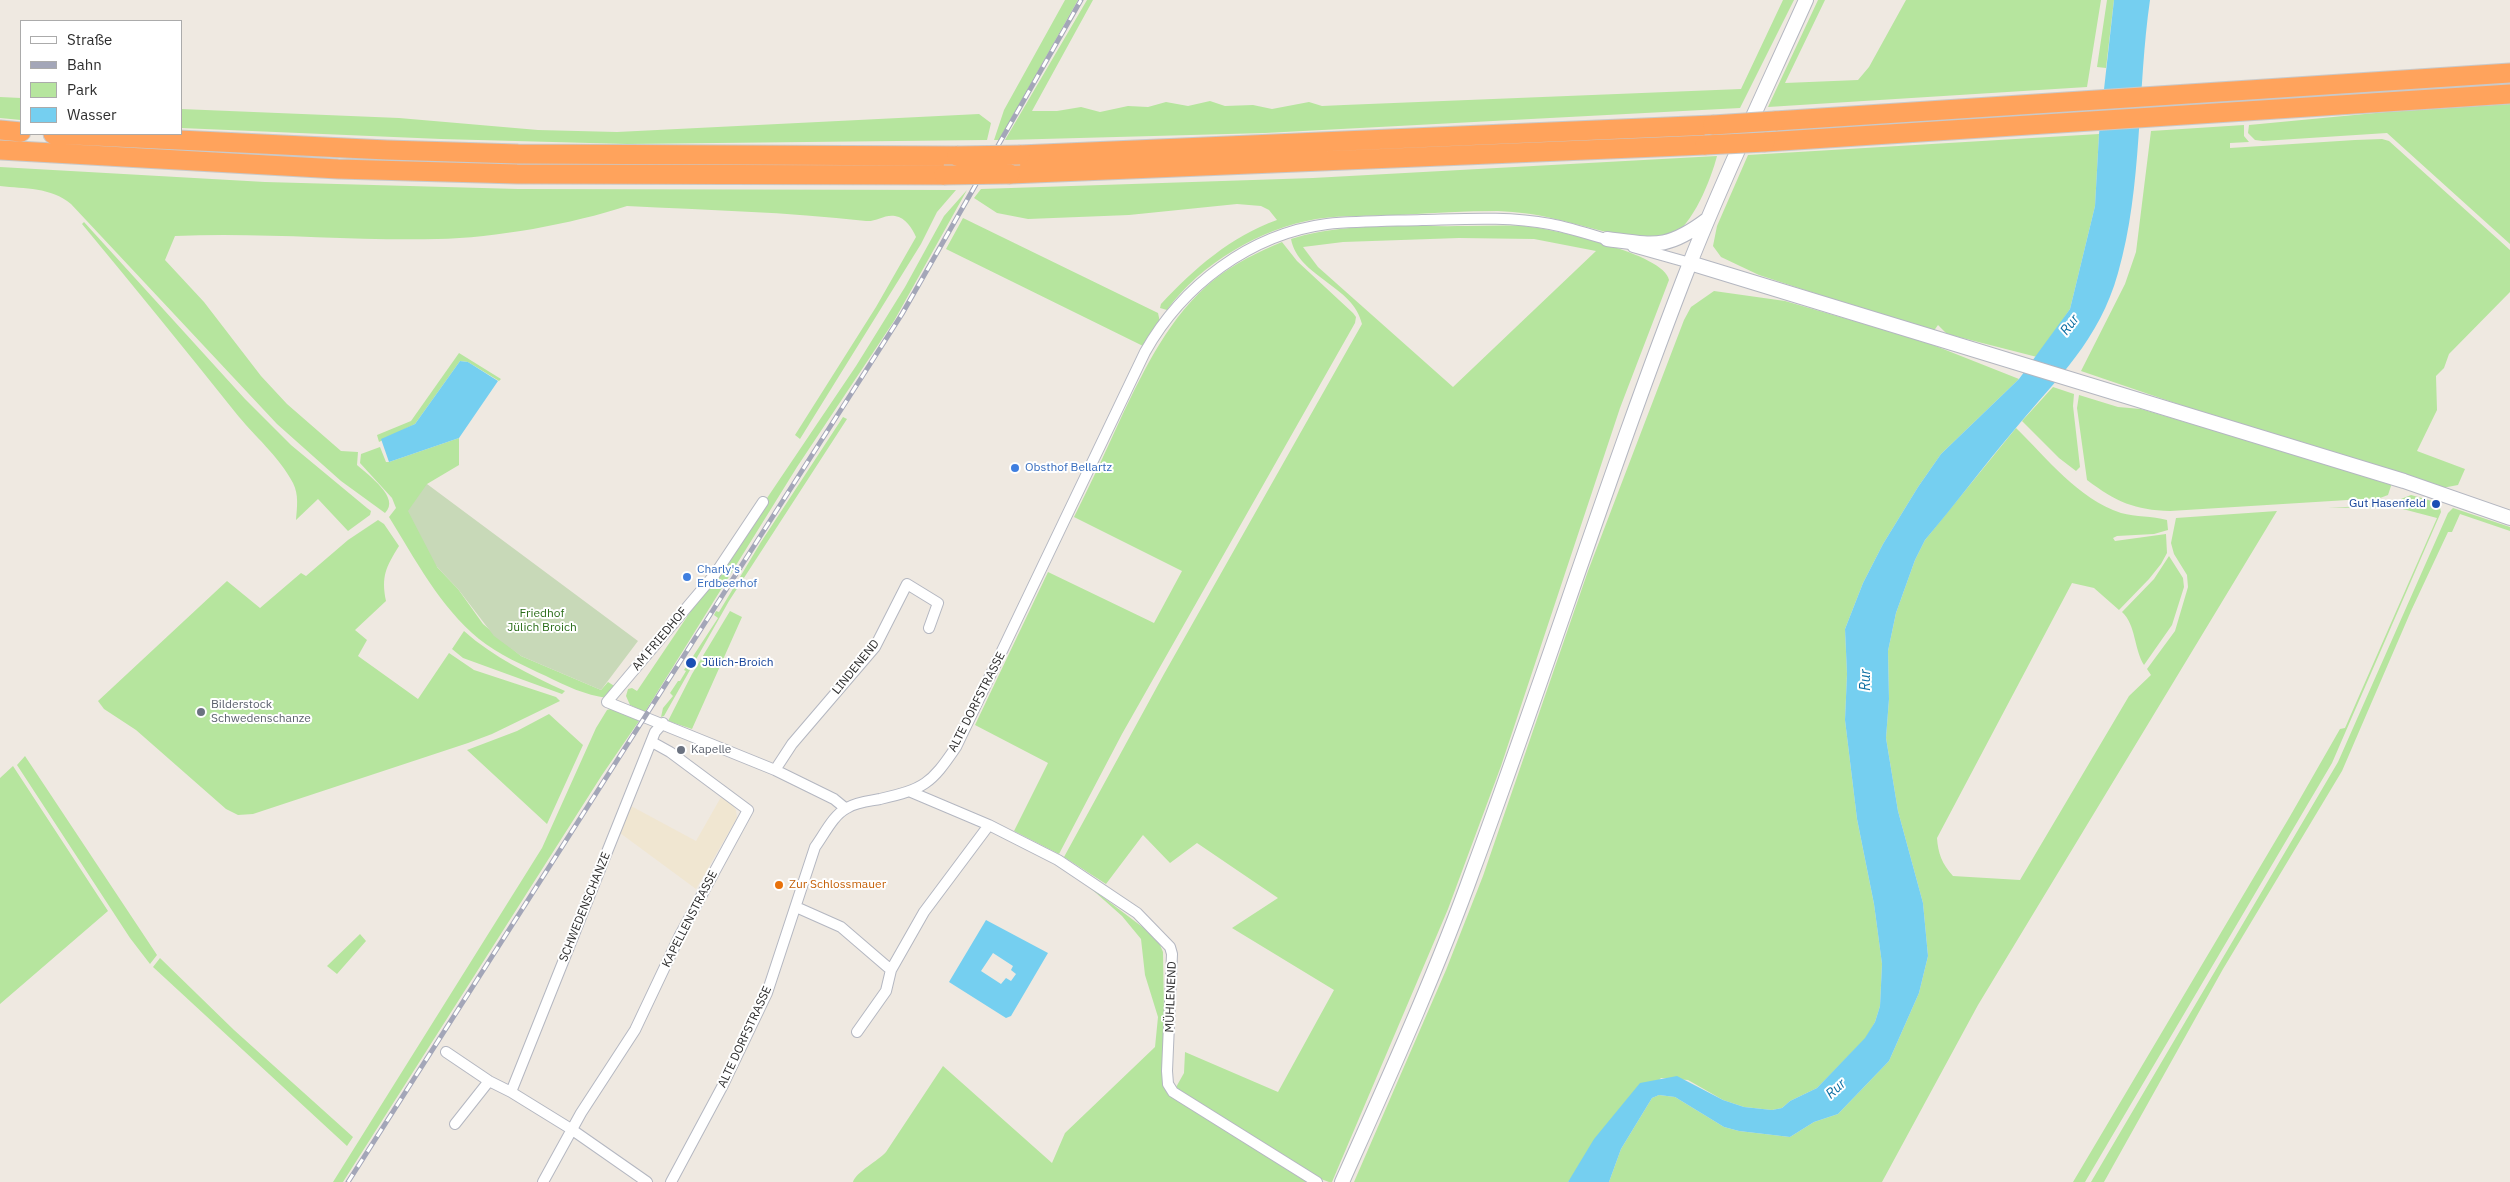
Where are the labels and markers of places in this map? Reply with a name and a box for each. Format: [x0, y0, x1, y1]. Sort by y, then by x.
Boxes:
place label: Obsthof Bellartz [1025, 461, 1112, 475]
marker: Obsthof Bellartz [1009, 462, 1021, 474]
place label: Gut Hasenfeld [2349, 497, 2426, 511]
marker: Gut Hasenfeld [2430, 498, 2442, 510]
place label: Charly's Erdbeerhof [697, 563, 757, 591]
marker: Charly's Erdbeerhof [681, 571, 693, 583]
marker: Jülich-Broich [684, 656, 698, 670]
place label: Jülich-Broich [702, 656, 774, 670]
place label: Bilderstock Schwedenschanze [211, 698, 311, 726]
marker: Bilderstock Schwedenschanze [195, 706, 207, 718]
place label: Kapelle [691, 743, 731, 757]
marker: Kapelle [675, 744, 687, 756]
place label: Zur Schlossmauer [789, 878, 886, 892]
marker: Zur Schlossmauer [773, 879, 785, 891]

